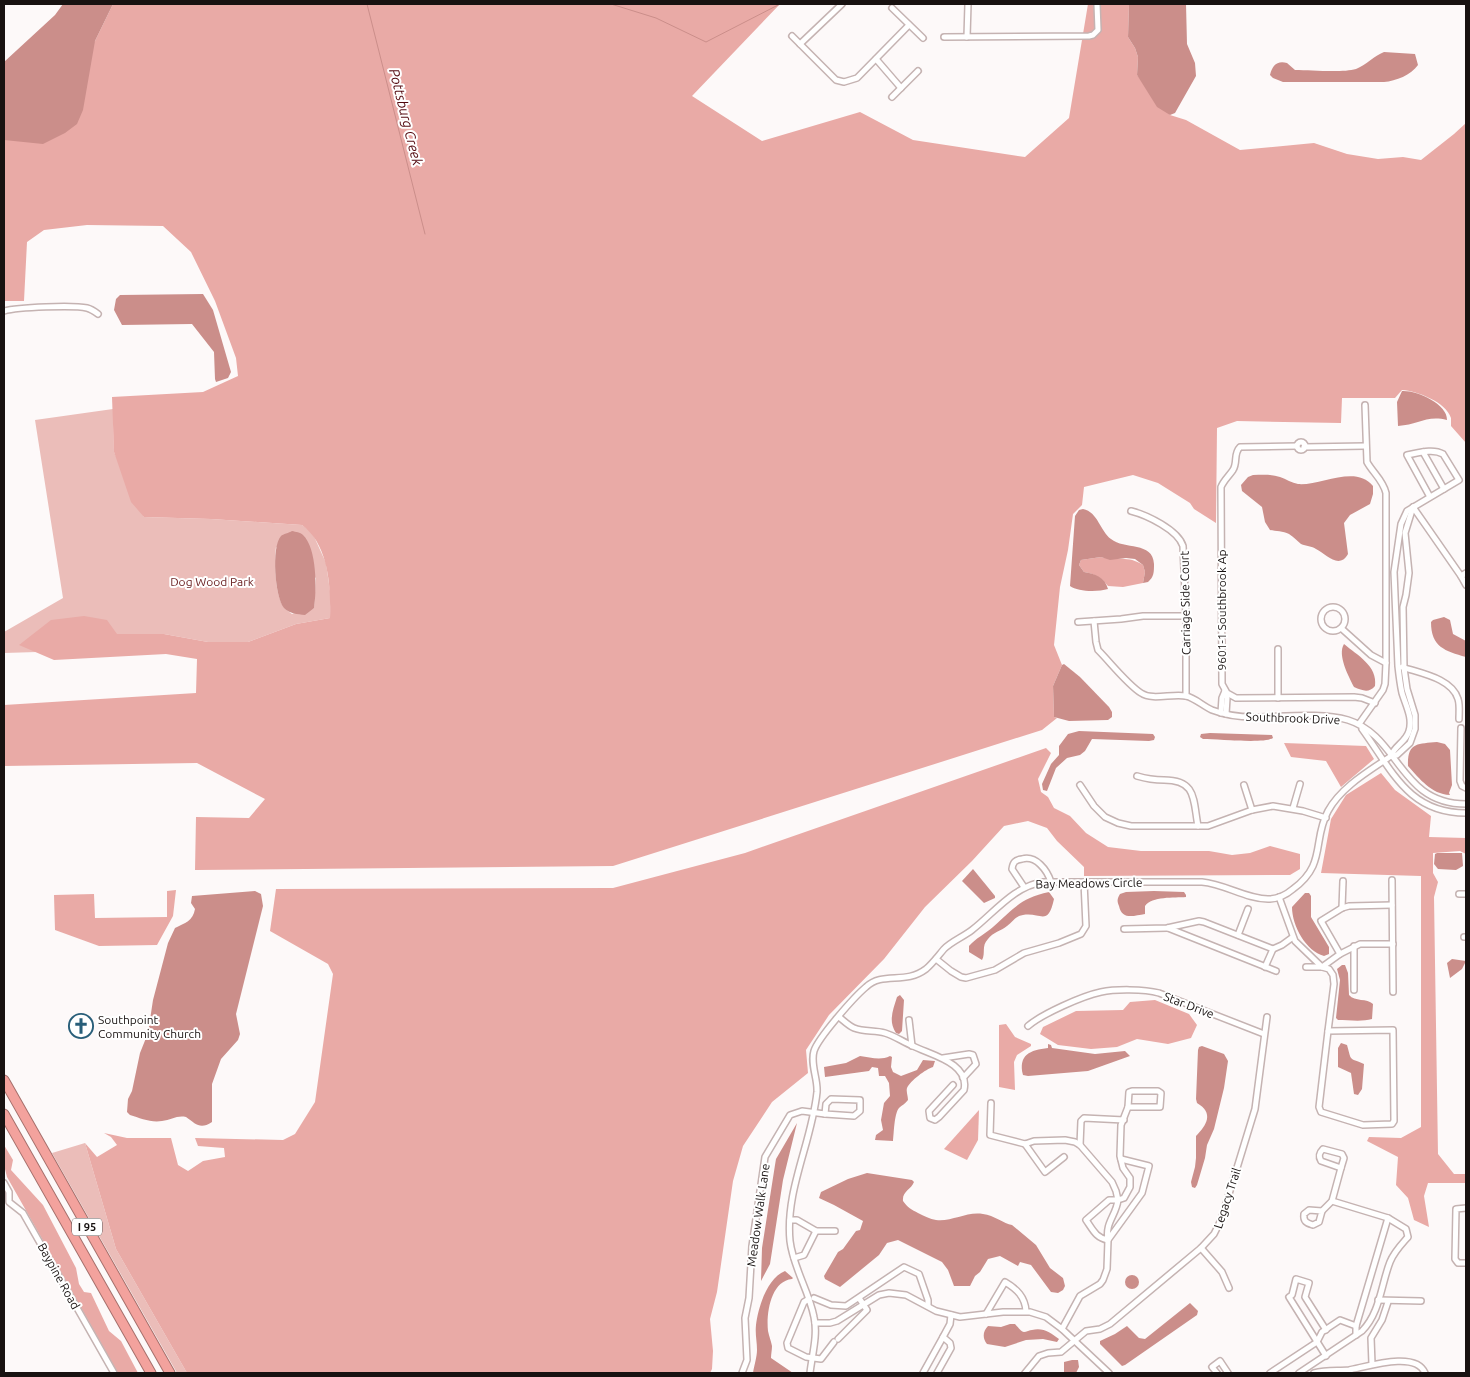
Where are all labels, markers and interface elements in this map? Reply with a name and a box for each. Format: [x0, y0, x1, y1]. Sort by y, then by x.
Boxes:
water label: Pottsburg Creek [386, 67, 426, 168]
street label: 9601-1 Southbrook Ap [1215, 549, 1228, 671]
street label: Carriage Side Court [1178, 551, 1192, 655]
park label: Dog Wood Park [170, 575, 254, 588]
street label: Southbrook Drive [1246, 710, 1340, 726]
street label: Bay Meadows Circle [1035, 876, 1143, 890]
street label: Star Drive [1162, 989, 1216, 1021]
church icon: Southpoint Community Church [68, 1013, 94, 1039]
place label: Southpoint Community Church [98, 1013, 201, 1040]
street label: Meadow Walk Lane [744, 1163, 772, 1267]
street label: Legacy Trail [1211, 1166, 1243, 1230]
road number: I 95 [72, 1218, 102, 1236]
street label: Baypine Road [36, 1241, 82, 1311]

